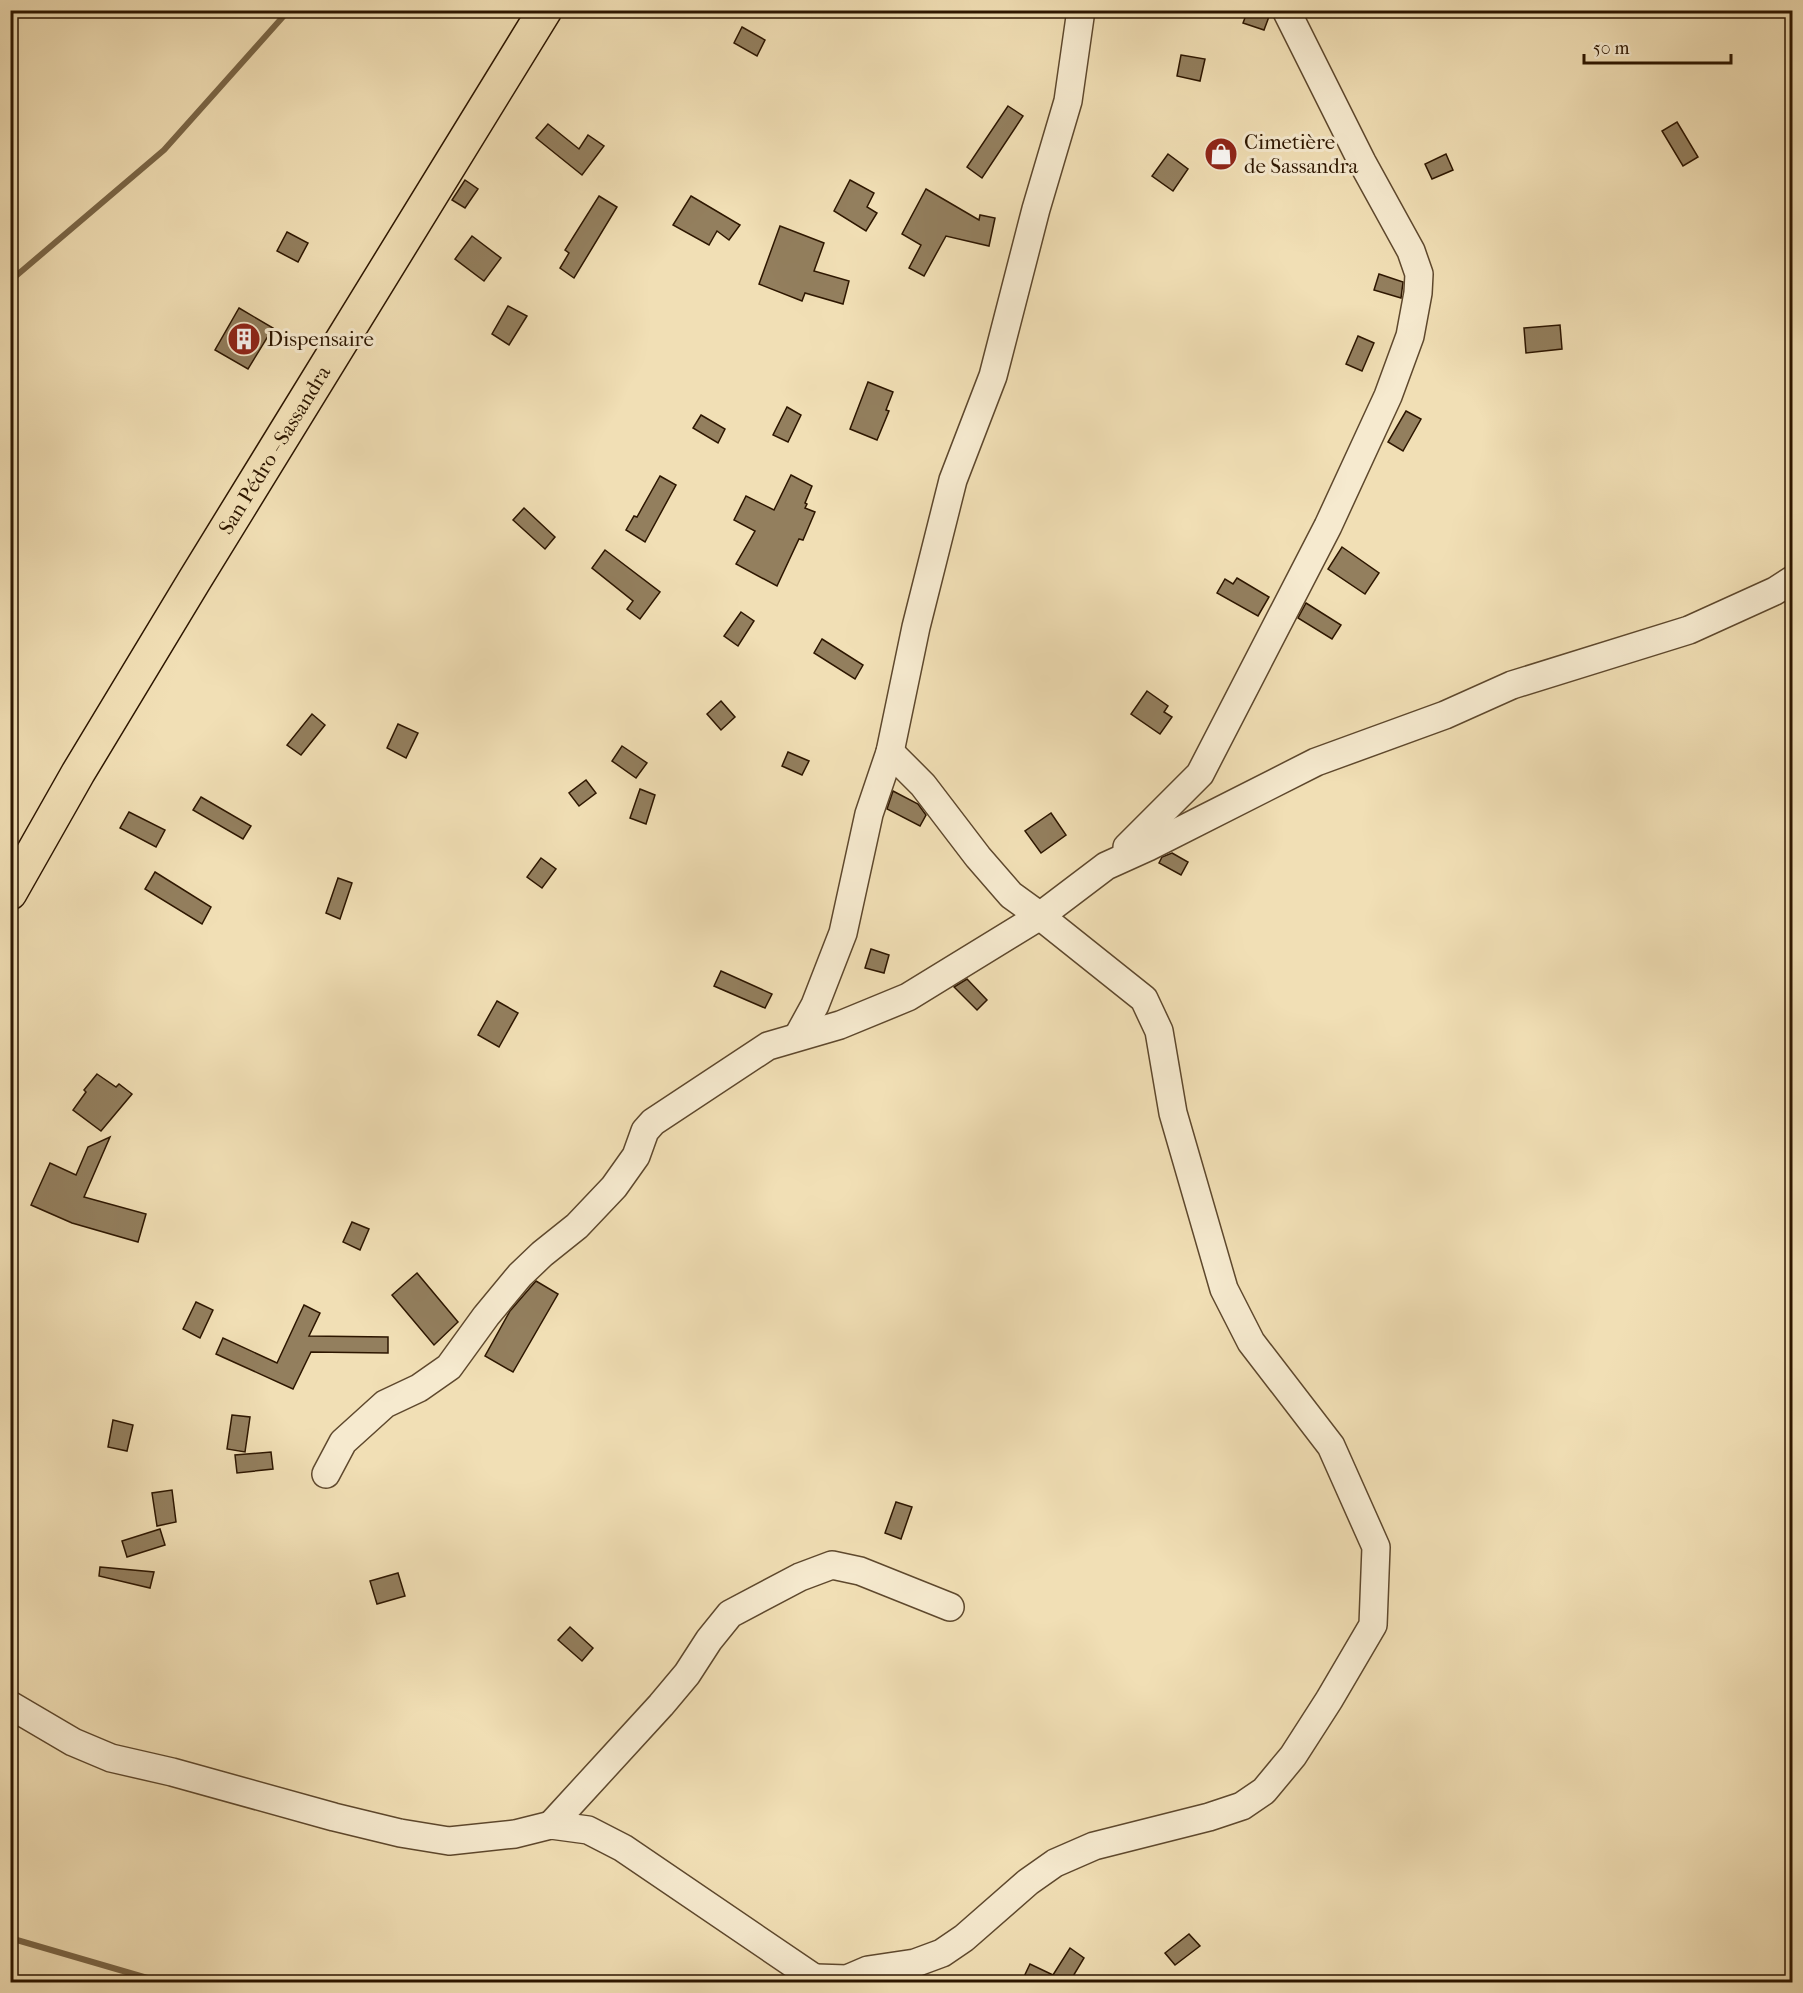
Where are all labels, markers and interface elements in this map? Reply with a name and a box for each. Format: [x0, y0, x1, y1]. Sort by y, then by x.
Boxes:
scale bar [1584, 27, 1731, 65]
text: 50 m [1593, 38, 1630, 59]
place label: Cimetière de Sassandra [1244, 130, 1359, 178]
shop icon: Cimetière de Sassandra [1203, 136, 1239, 172]
building icon: Dispensaire [226, 321, 262, 357]
place label: Dispensaire [267, 327, 374, 351]
street label: San Pédro - Sassandra [214, 361, 336, 539]

